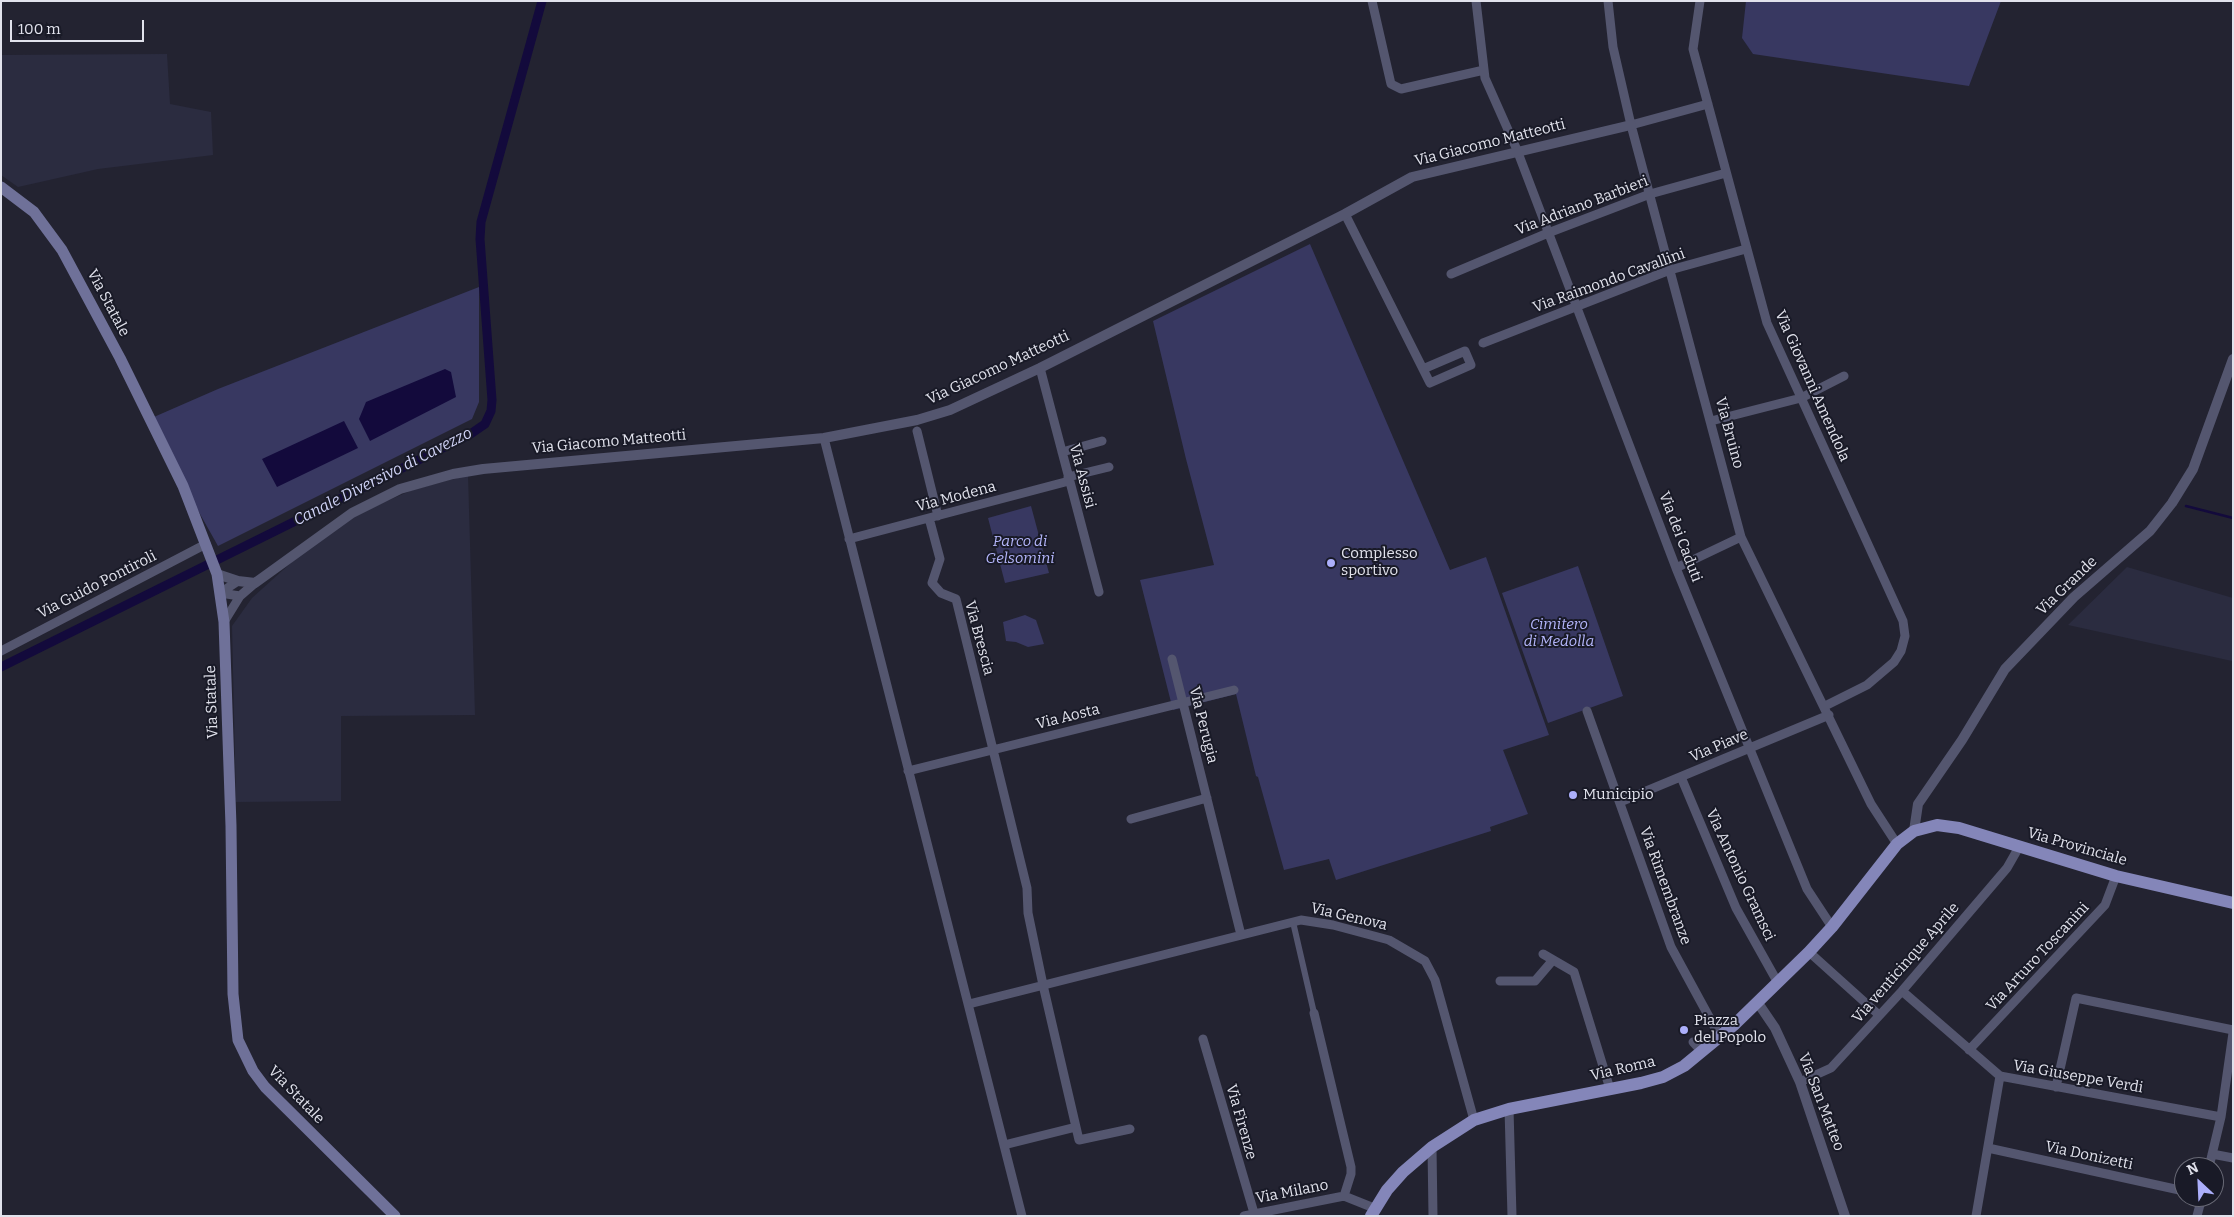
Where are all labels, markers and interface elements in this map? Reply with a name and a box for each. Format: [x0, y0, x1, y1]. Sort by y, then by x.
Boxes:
scale bar [12, 10, 146, 42]
text: 100 m [18, 20, 61, 38]
street label: Via Giacomo Matteotti [1413, 116, 1567, 170]
street label: Via Adriano Barbieri [1513, 172, 1651, 240]
street label: Via Raimondo Cavallini [1531, 245, 1687, 317]
street label: Via Statale [83, 266, 133, 340]
street label: Via Giovanni Amendola [1771, 308, 1853, 464]
street label: Via Giacomo Matteotti [924, 327, 1072, 409]
street label: Via Bruino [1711, 395, 1747, 471]
water label: Canale Diversivo di Cavezzo [291, 424, 475, 530]
street label: Via Giacomo Matteotti [531, 426, 687, 458]
street label: Via Assisi [1065, 442, 1099, 510]
street label: Via Modena [914, 478, 998, 516]
street label: Via dei Caduti [1654, 489, 1706, 585]
park label: Parco di Gelsomini [985, 533, 1055, 568]
place label: Complesso sportivo [1341, 545, 1418, 580]
street label: Via Guido Pontiroli [35, 547, 159, 623]
street label: Via Grande [2033, 553, 2101, 619]
marker: Complesso sportivo [1325, 557, 1337, 569]
street label: Via Brescia [960, 599, 998, 677]
park label: Cimitero di Medolla [1524, 616, 1594, 651]
street label: Via Statale [202, 665, 222, 739]
street label: Via Perugia [1185, 685, 1221, 765]
street label: Via Aosta [1034, 700, 1102, 734]
street label: Via Piave [1687, 726, 1751, 766]
place label: Municipio [1583, 786, 1654, 804]
marker: Municipio [1567, 789, 1579, 801]
street label: Via Antonio Gramsci [1702, 806, 1778, 944]
street label: Via Provinciale [2025, 824, 2129, 870]
street label: Via Rimembranze [1635, 825, 1695, 947]
street label: Via Genova [1309, 899, 1389, 935]
street label: Via venticinque Aprile [1849, 899, 1963, 1027]
street label: Via Arturo Toscanini [1983, 899, 2093, 1015]
place label: Piazza del Popolo [1694, 1012, 1766, 1047]
marker: Piazza del Popolo [1678, 1024, 1690, 1036]
street label: Via San Matteo [1794, 1051, 1848, 1153]
street label: Via Roma [1589, 1053, 1657, 1085]
street label: Via Giuseppe Verdi [2012, 1057, 2144, 1097]
street label: Via Statale [264, 1062, 328, 1128]
street label: Via Firenze [1222, 1082, 1260, 1162]
street label: Via Donizetti [2044, 1138, 2134, 1174]
north arrow [2174, 1157, 2224, 1207]
text: N [2184, 1159, 2201, 1179]
street label: Via Milano [1254, 1176, 1330, 1208]

